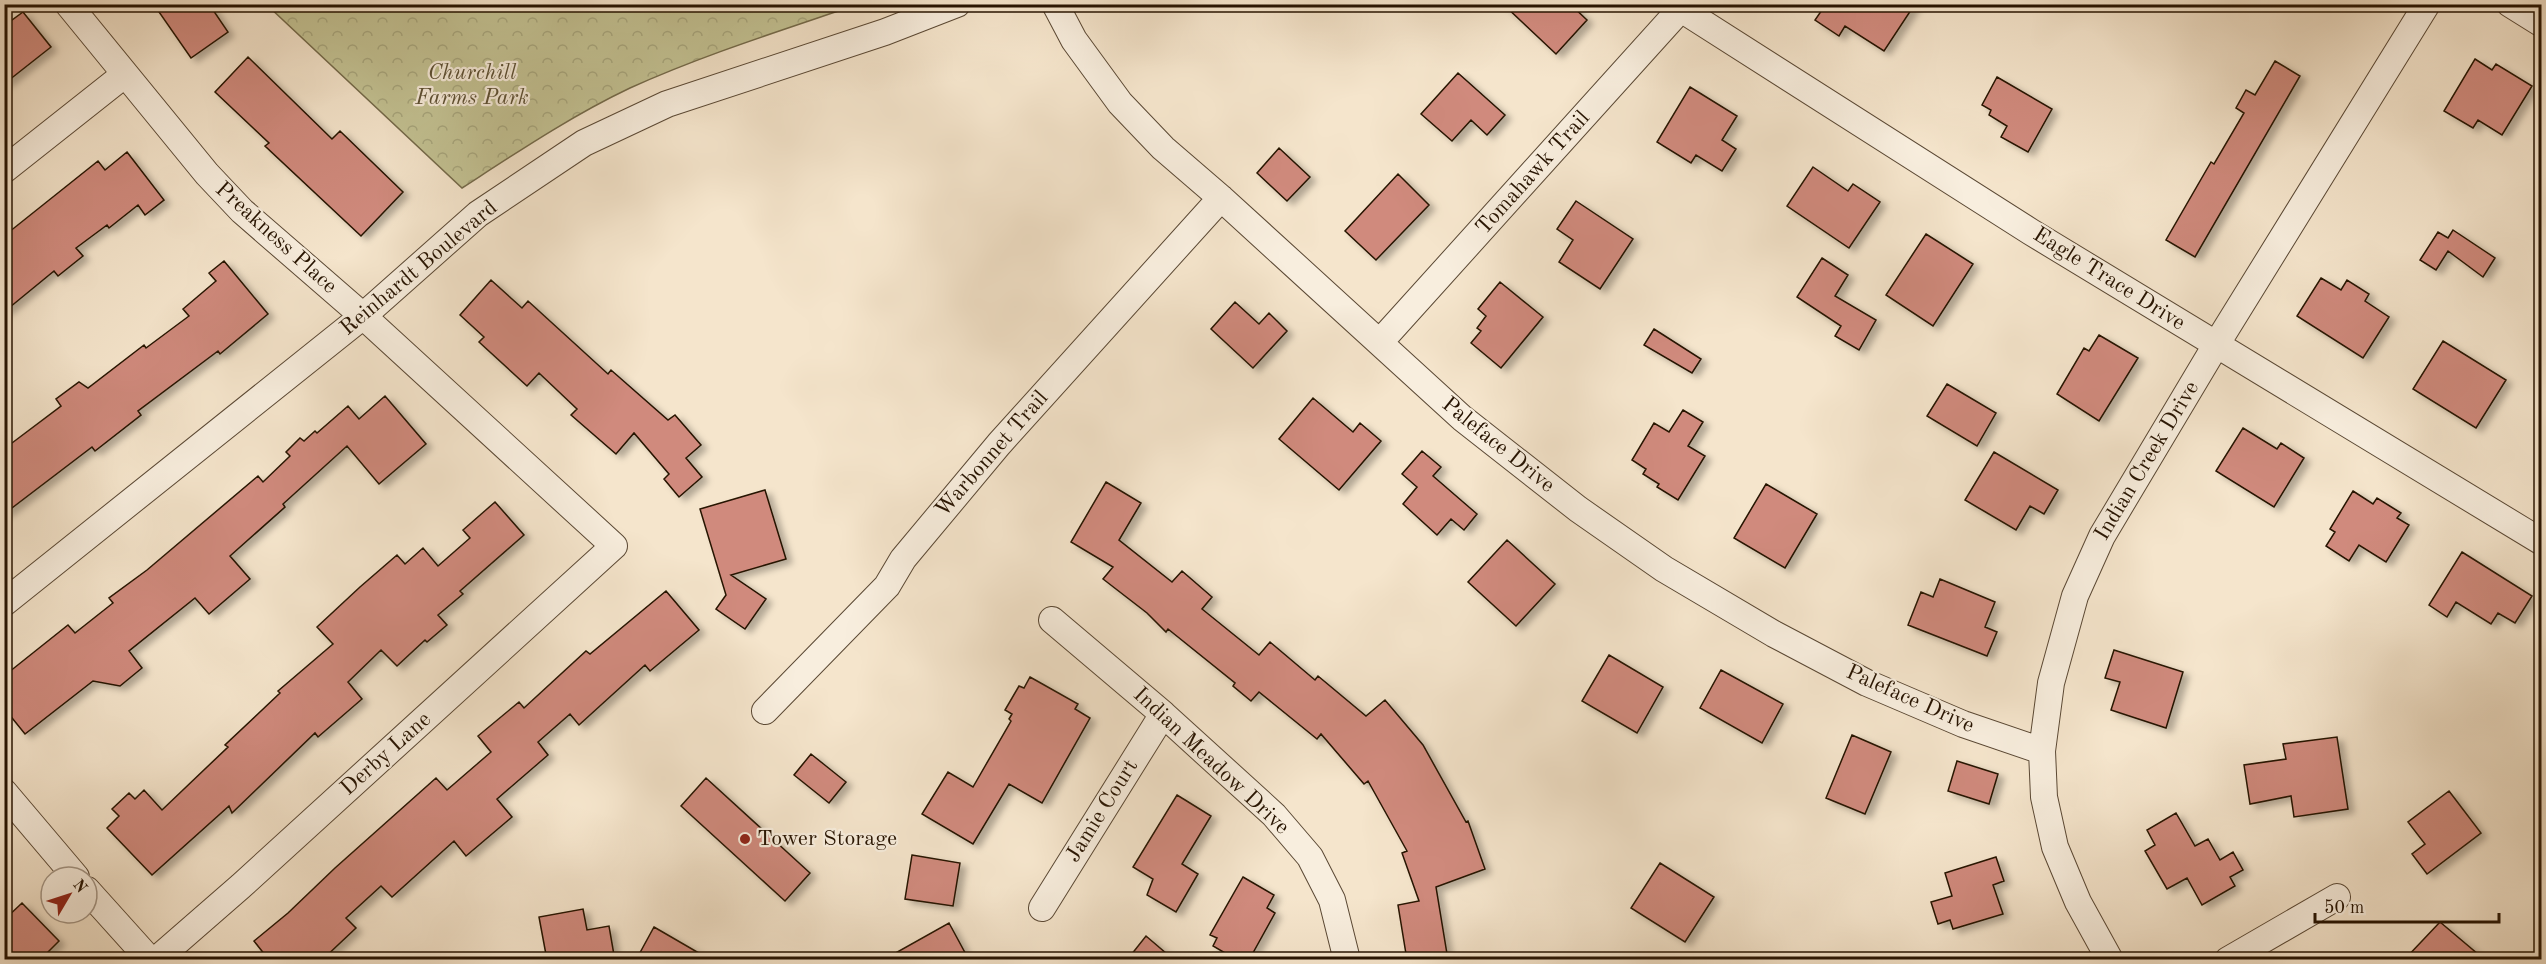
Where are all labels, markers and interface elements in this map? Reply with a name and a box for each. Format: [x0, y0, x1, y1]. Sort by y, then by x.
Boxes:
park label: Churchill Farms Park [414, 62, 529, 109]
street label: Tomahawk Trail [1472, 107, 1594, 239]
street label: Preakness Place [211, 178, 341, 298]
street label: Reinhardt Boulevard [336, 196, 502, 340]
street label: Eagle Trace Drive [2029, 223, 2189, 335]
street label: Indian Creek Drive [2091, 378, 2203, 544]
street label: Warbonnet Trail [932, 387, 1052, 521]
street label: Paleface Drive [1438, 393, 1558, 497]
street label: Paleface Drive [1843, 661, 1977, 737]
street label: Indian Meadow Drive [1129, 683, 1293, 839]
street label: Derby Lane [337, 708, 435, 800]
street label: Jamie Court [1062, 756, 1142, 866]
place label: Tower Storage [757, 828, 897, 850]
marker: Tower Storage [738, 832, 752, 846]
north arrow [39, 865, 99, 925]
text: N [69, 877, 90, 897]
scale bar [2315, 886, 2500, 924]
text: 50 m [2324, 899, 2364, 917]

